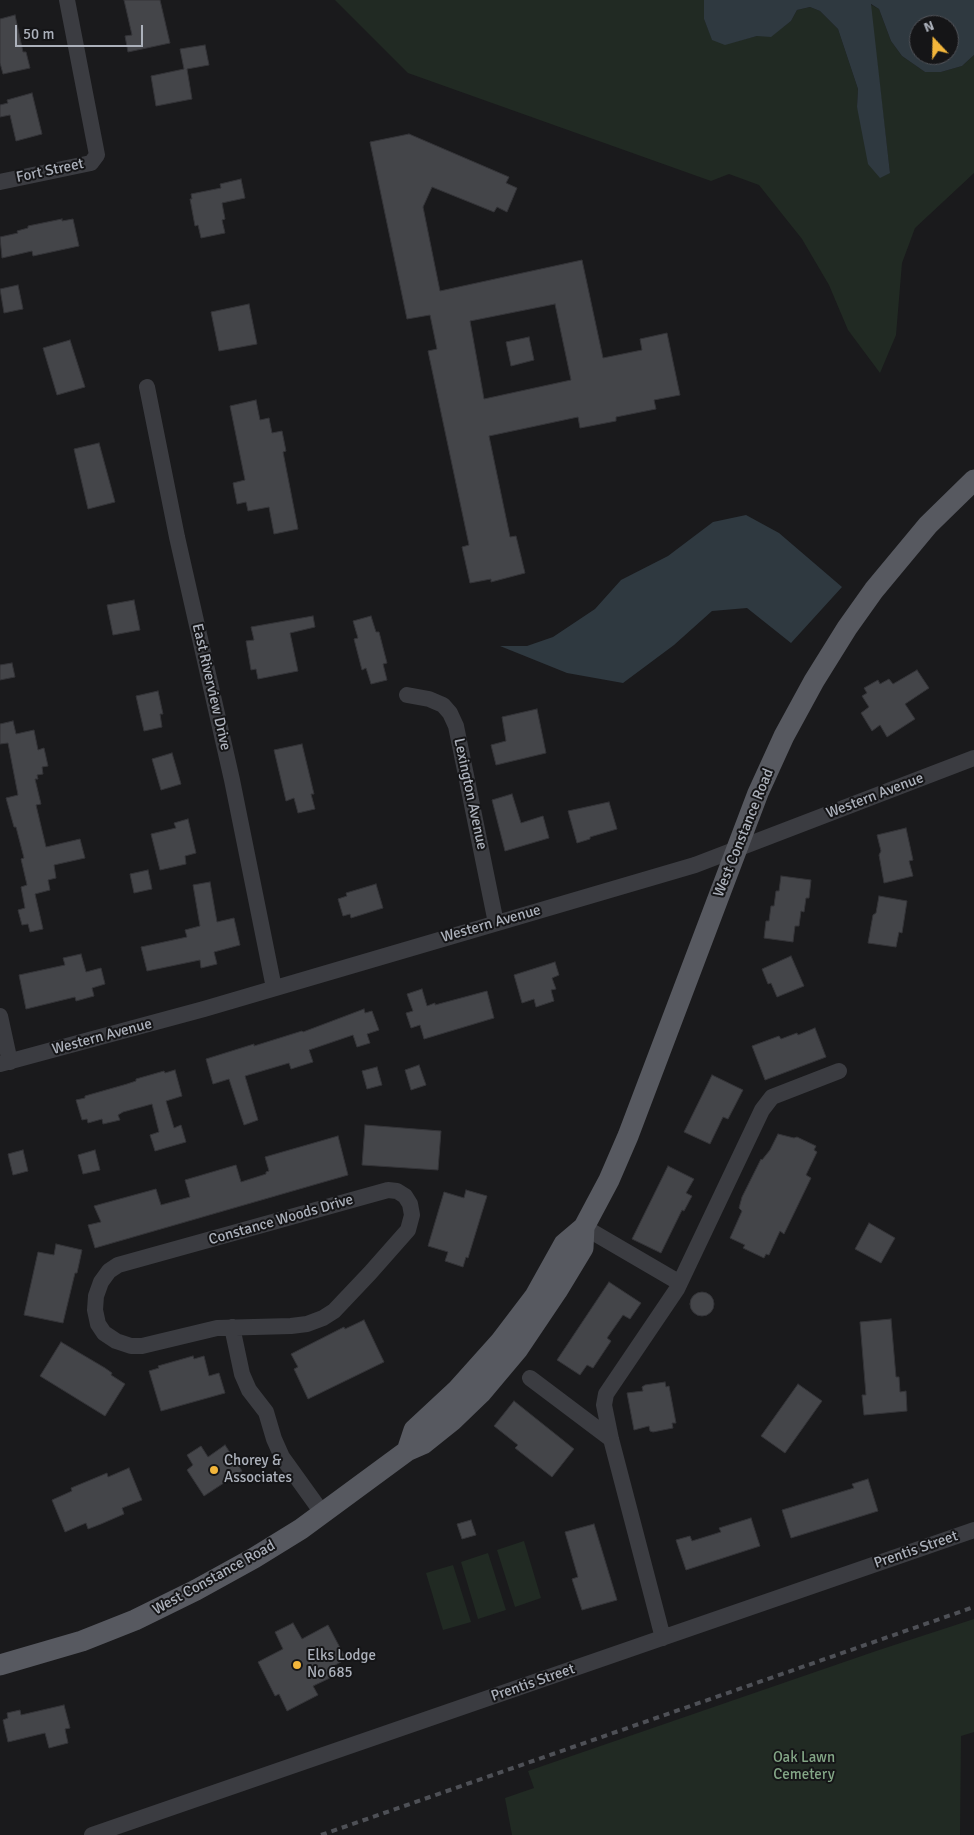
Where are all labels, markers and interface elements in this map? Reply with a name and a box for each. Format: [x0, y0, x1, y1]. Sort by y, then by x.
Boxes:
scale bar [18, 15, 145, 47]
north arrow [909, 15, 959, 65]
text: N [921, 17, 936, 36]
text: 50 m [23, 25, 54, 43]
street label: Fort Street [15, 155, 85, 187]
street label: East Riverview Drive [188, 622, 234, 752]
street label: Lexington Avenue [449, 737, 491, 851]
street label: West Constance Road [710, 766, 778, 900]
street label: Western Avenue [824, 769, 926, 823]
street label: Western Avenue [439, 901, 543, 947]
street label: Western Avenue [50, 1015, 154, 1059]
street label: Constance Woods Drive [207, 1191, 355, 1249]
place label: Chorey & Associates [224, 1452, 292, 1487]
marker: Chorey & Associates [208, 1464, 220, 1476]
street label: Prentis Street [872, 1527, 960, 1573]
street label: West Constance Road [150, 1537, 278, 1619]
place label: Elks Lodge No 685 [307, 1647, 376, 1682]
marker: Elks Lodge No 685 [291, 1659, 303, 1671]
street label: Prentis Street [489, 1660, 577, 1706]
park label: Oak Lawn Cemetery [773, 1749, 835, 1784]

